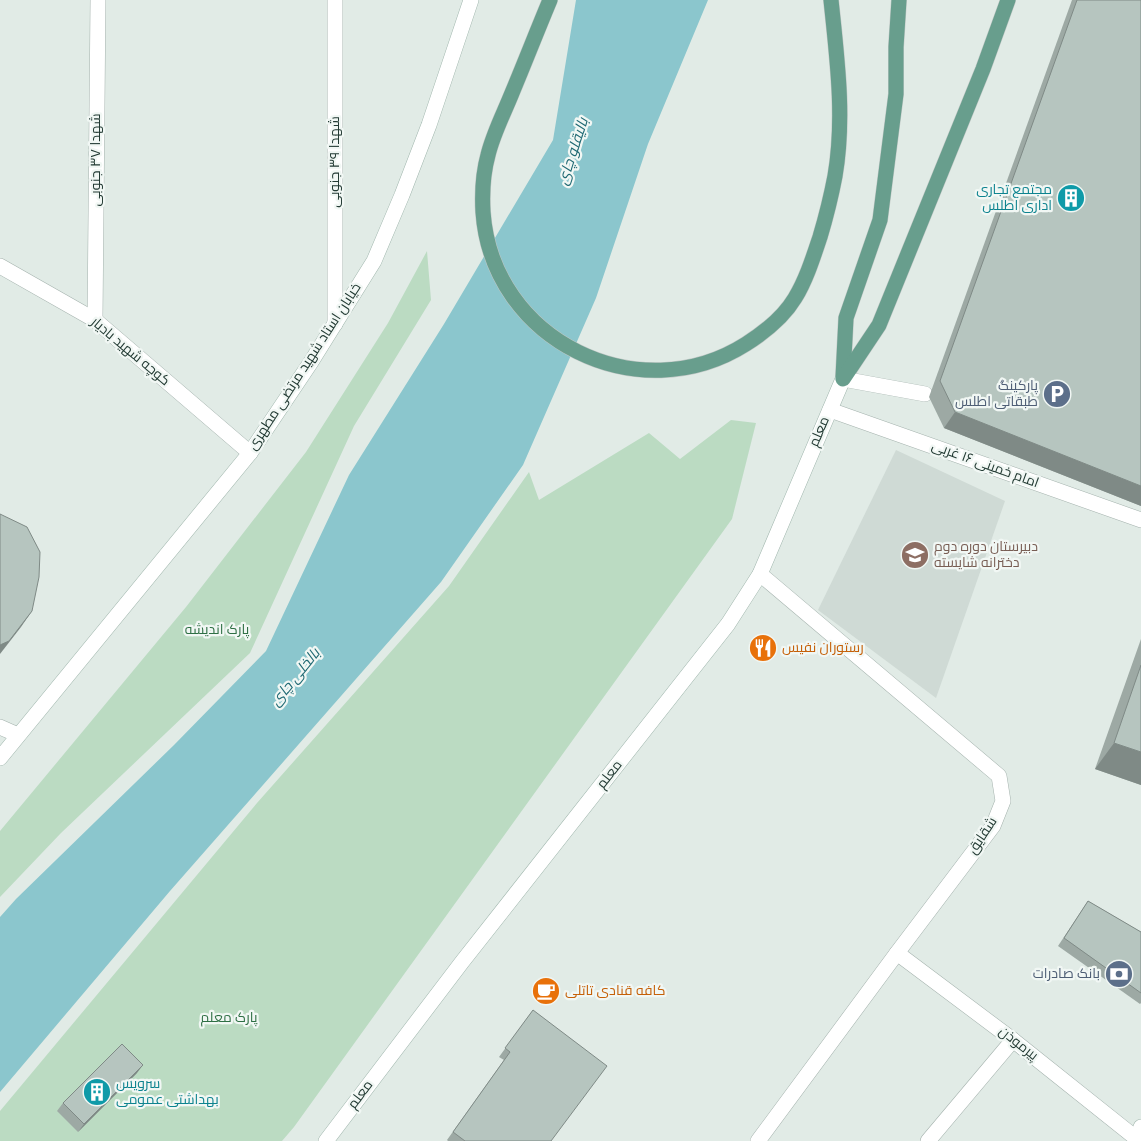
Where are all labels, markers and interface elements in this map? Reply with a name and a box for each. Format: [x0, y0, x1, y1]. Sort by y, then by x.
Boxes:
street label: شهدا ۳۷ جنوبی [88, 114, 105, 206]
water label: بالیقلو چای [554, 115, 594, 188]
street label: شهدا ۳۹ جنوبی [327, 116, 344, 208]
place label: مجتمع تجاری اداری اطلس [976, 182, 1052, 215]
building icon: مجتمع تجاری اداری اطلس [1056, 183, 1086, 213]
street label: خیابان استاد شهید مرتضی مطهری [245, 280, 365, 454]
street label: کوچه شهید بادیار [86, 313, 173, 390]
place label: پارکینگ طبقاتی اطلس [955, 378, 1038, 411]
parking icon: پارکینگ طبقاتی اطلس [1042, 379, 1072, 409]
street label: معلم [806, 414, 834, 450]
street label: امام خمینی ۱۶ غربی [929, 438, 1041, 492]
place label: دبیرستان دوره دوم دخترانه شایسته [934, 539, 1038, 572]
school or university icon: دبیرستان دوره دوم دخترانه شایسته [900, 540, 930, 570]
park label: پارک اندیشه [185, 622, 250, 639]
restaurant icon: رستوران نفیس [748, 633, 778, 663]
place label: رستوران نفیس [782, 640, 864, 657]
water label: بالخلی چای [267, 644, 326, 711]
street label: معلم [594, 757, 626, 793]
street label: شقایق [965, 814, 1001, 858]
bank icon: بانک صادرات [1104, 959, 1134, 989]
place label: بانک صادرات [1033, 966, 1100, 983]
cafe icon: کافه قنادی تاتلی [531, 976, 561, 1006]
place label: کافه قنادی تاتلی [565, 983, 665, 1000]
park label: پارک معلم [200, 1010, 258, 1027]
street label: پیرموذن [995, 1023, 1041, 1065]
place label: سرویس بهداشتی عمومی [116, 1076, 219, 1109]
building icon: سرویس بهداشتی عمومی [82, 1077, 112, 1107]
street label: معلم [345, 1077, 377, 1113]

